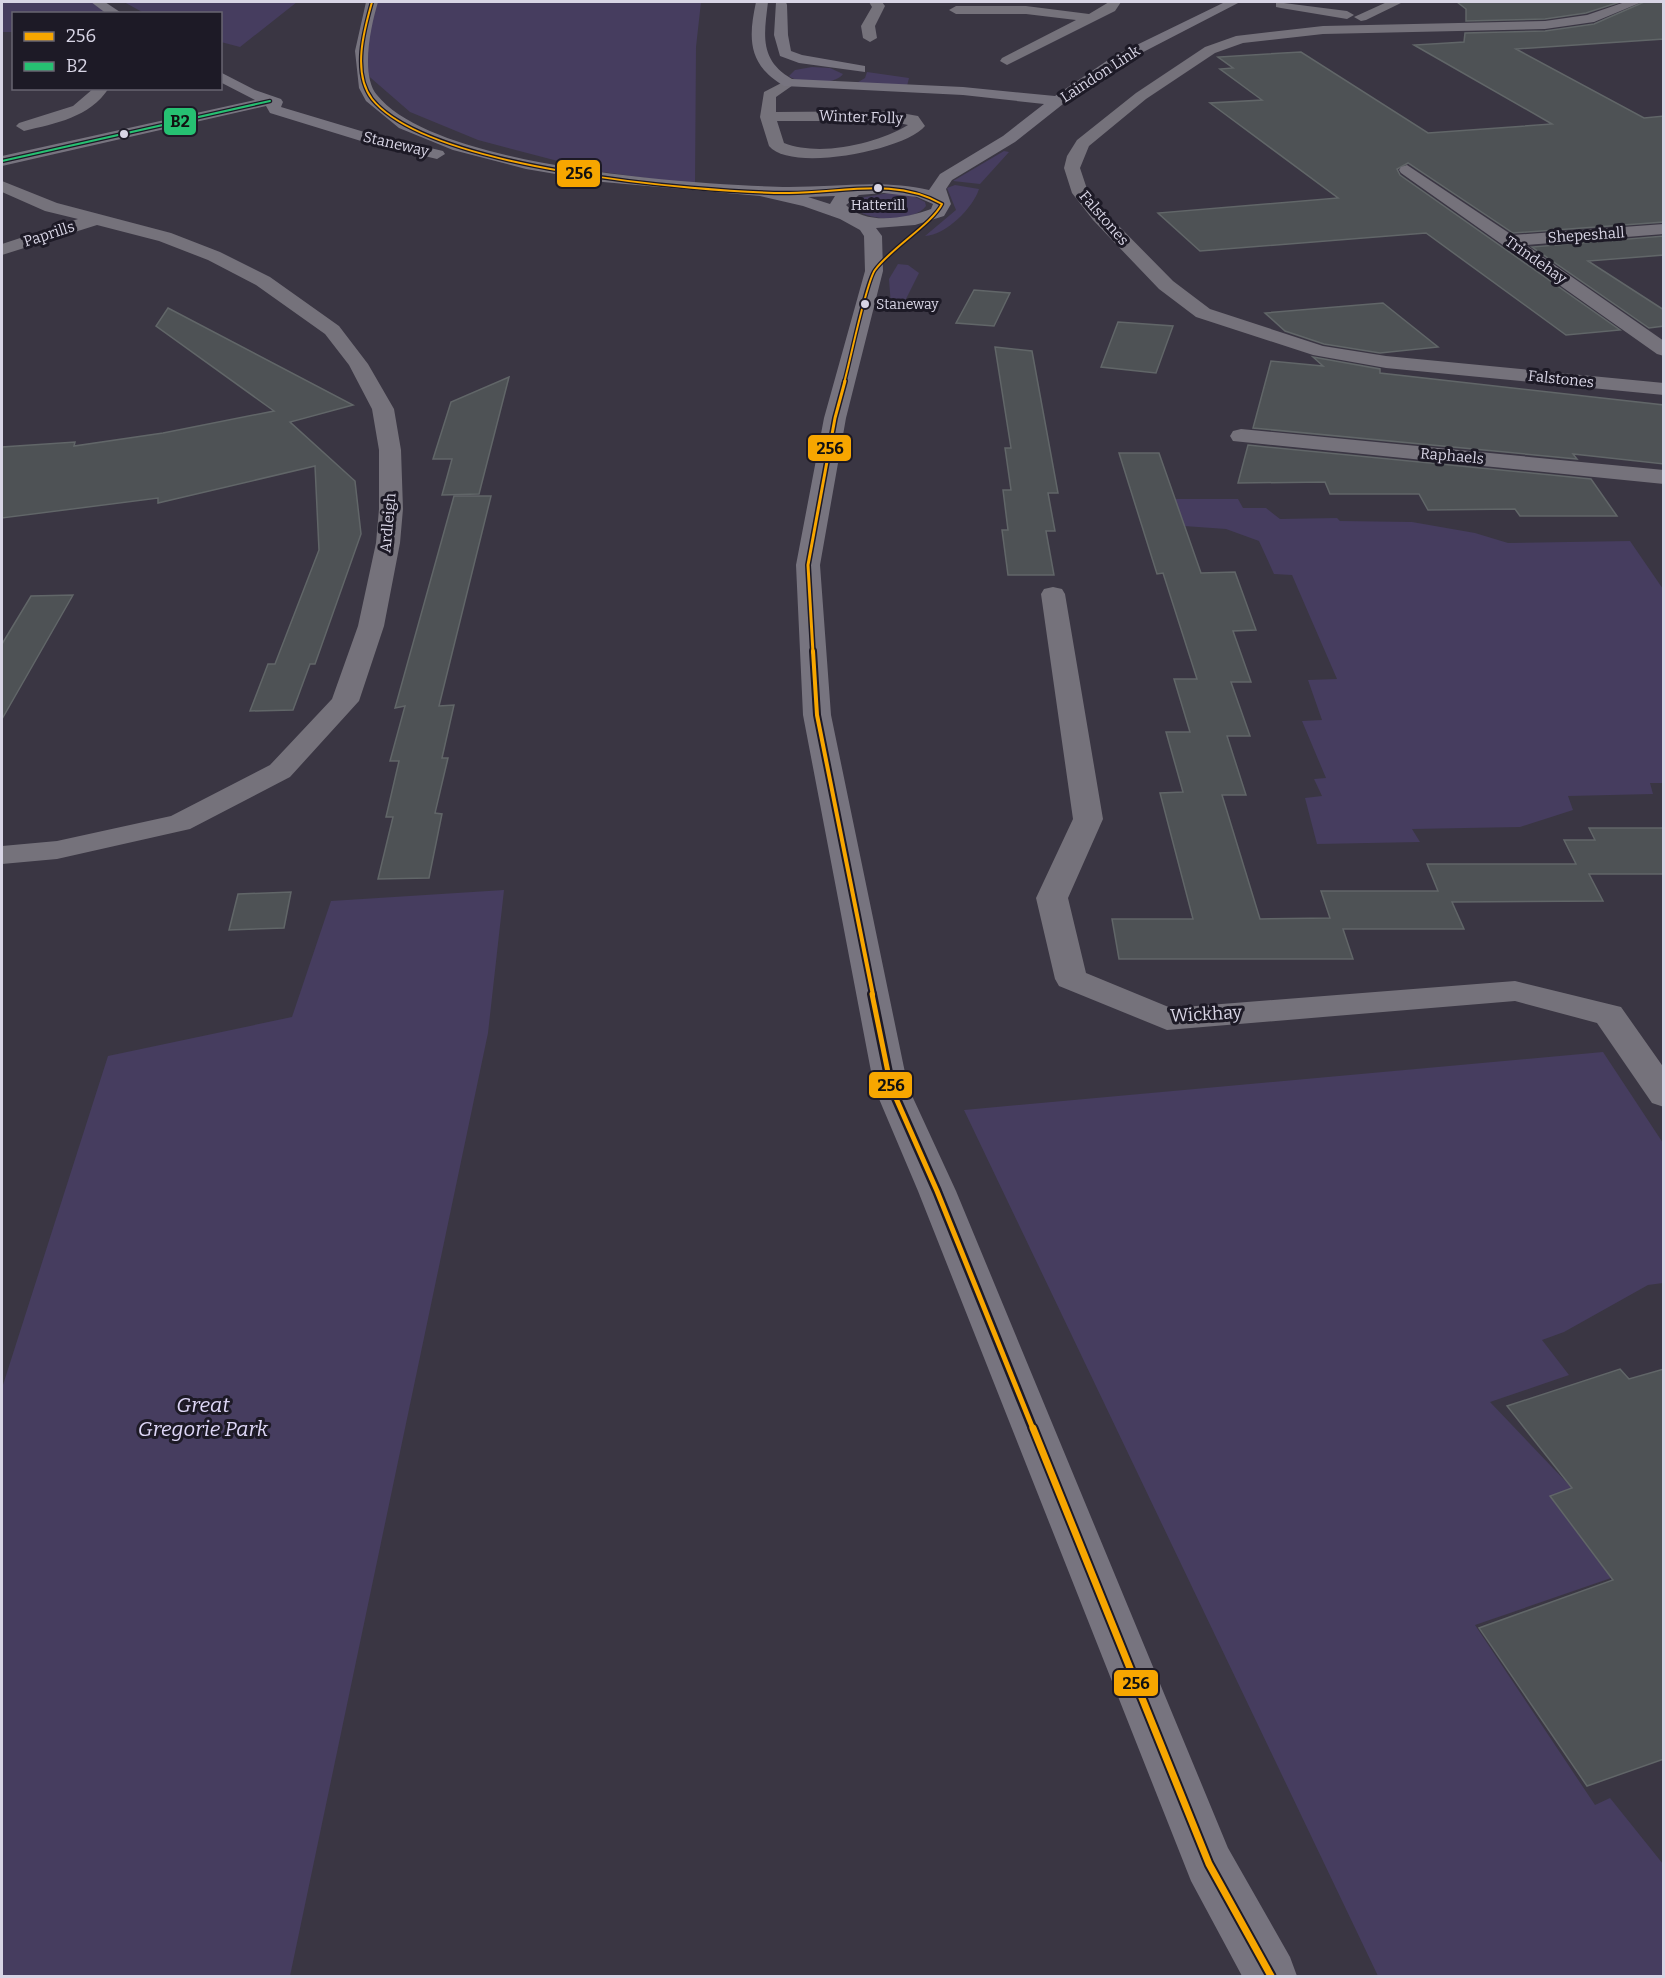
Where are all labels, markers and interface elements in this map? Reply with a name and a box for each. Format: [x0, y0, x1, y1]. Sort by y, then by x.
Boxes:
legend [12, 12, 222, 90]
text: 256 [66, 25, 96, 47]
street label: Laindon Link [1057, 41, 1143, 106]
text: B2 [66, 55, 87, 77]
line badge: B2 [163, 107, 197, 136]
street label: Winter Folly [818, 107, 904, 127]
text: B2 [170, 112, 190, 131]
unlabelled marker [118, 128, 130, 140]
street label: Staneway [361, 128, 431, 160]
line badge: 256 [556, 159, 601, 188]
text: 256 [565, 164, 593, 183]
marker: Hatterill [872, 182, 884, 194]
street label: Falstones [1075, 187, 1133, 249]
place label: Hatterill [851, 197, 905, 214]
street label: Paprills [21, 217, 77, 251]
street label: Shepeshall [1547, 223, 1625, 247]
street label: Trindehay [1502, 232, 1570, 288]
place label: Staneway [876, 296, 939, 313]
marker: Staneway [859, 298, 871, 310]
street label: Falstones [1527, 367, 1595, 391]
line badge: 256 [807, 434, 852, 462]
text: 256 [816, 439, 844, 458]
street label: Raphaels [1419, 444, 1485, 468]
street label: Ardleigh [376, 492, 400, 554]
street label: Wickhay [1170, 1001, 1243, 1027]
line badge: 256 [868, 1071, 913, 1099]
text: 256 [877, 1076, 905, 1095]
park label: Great Gregorie Park [138, 1392, 269, 1442]
line badge: 256 [1113, 1669, 1159, 1697]
text: 256 [1122, 1674, 1150, 1693]

